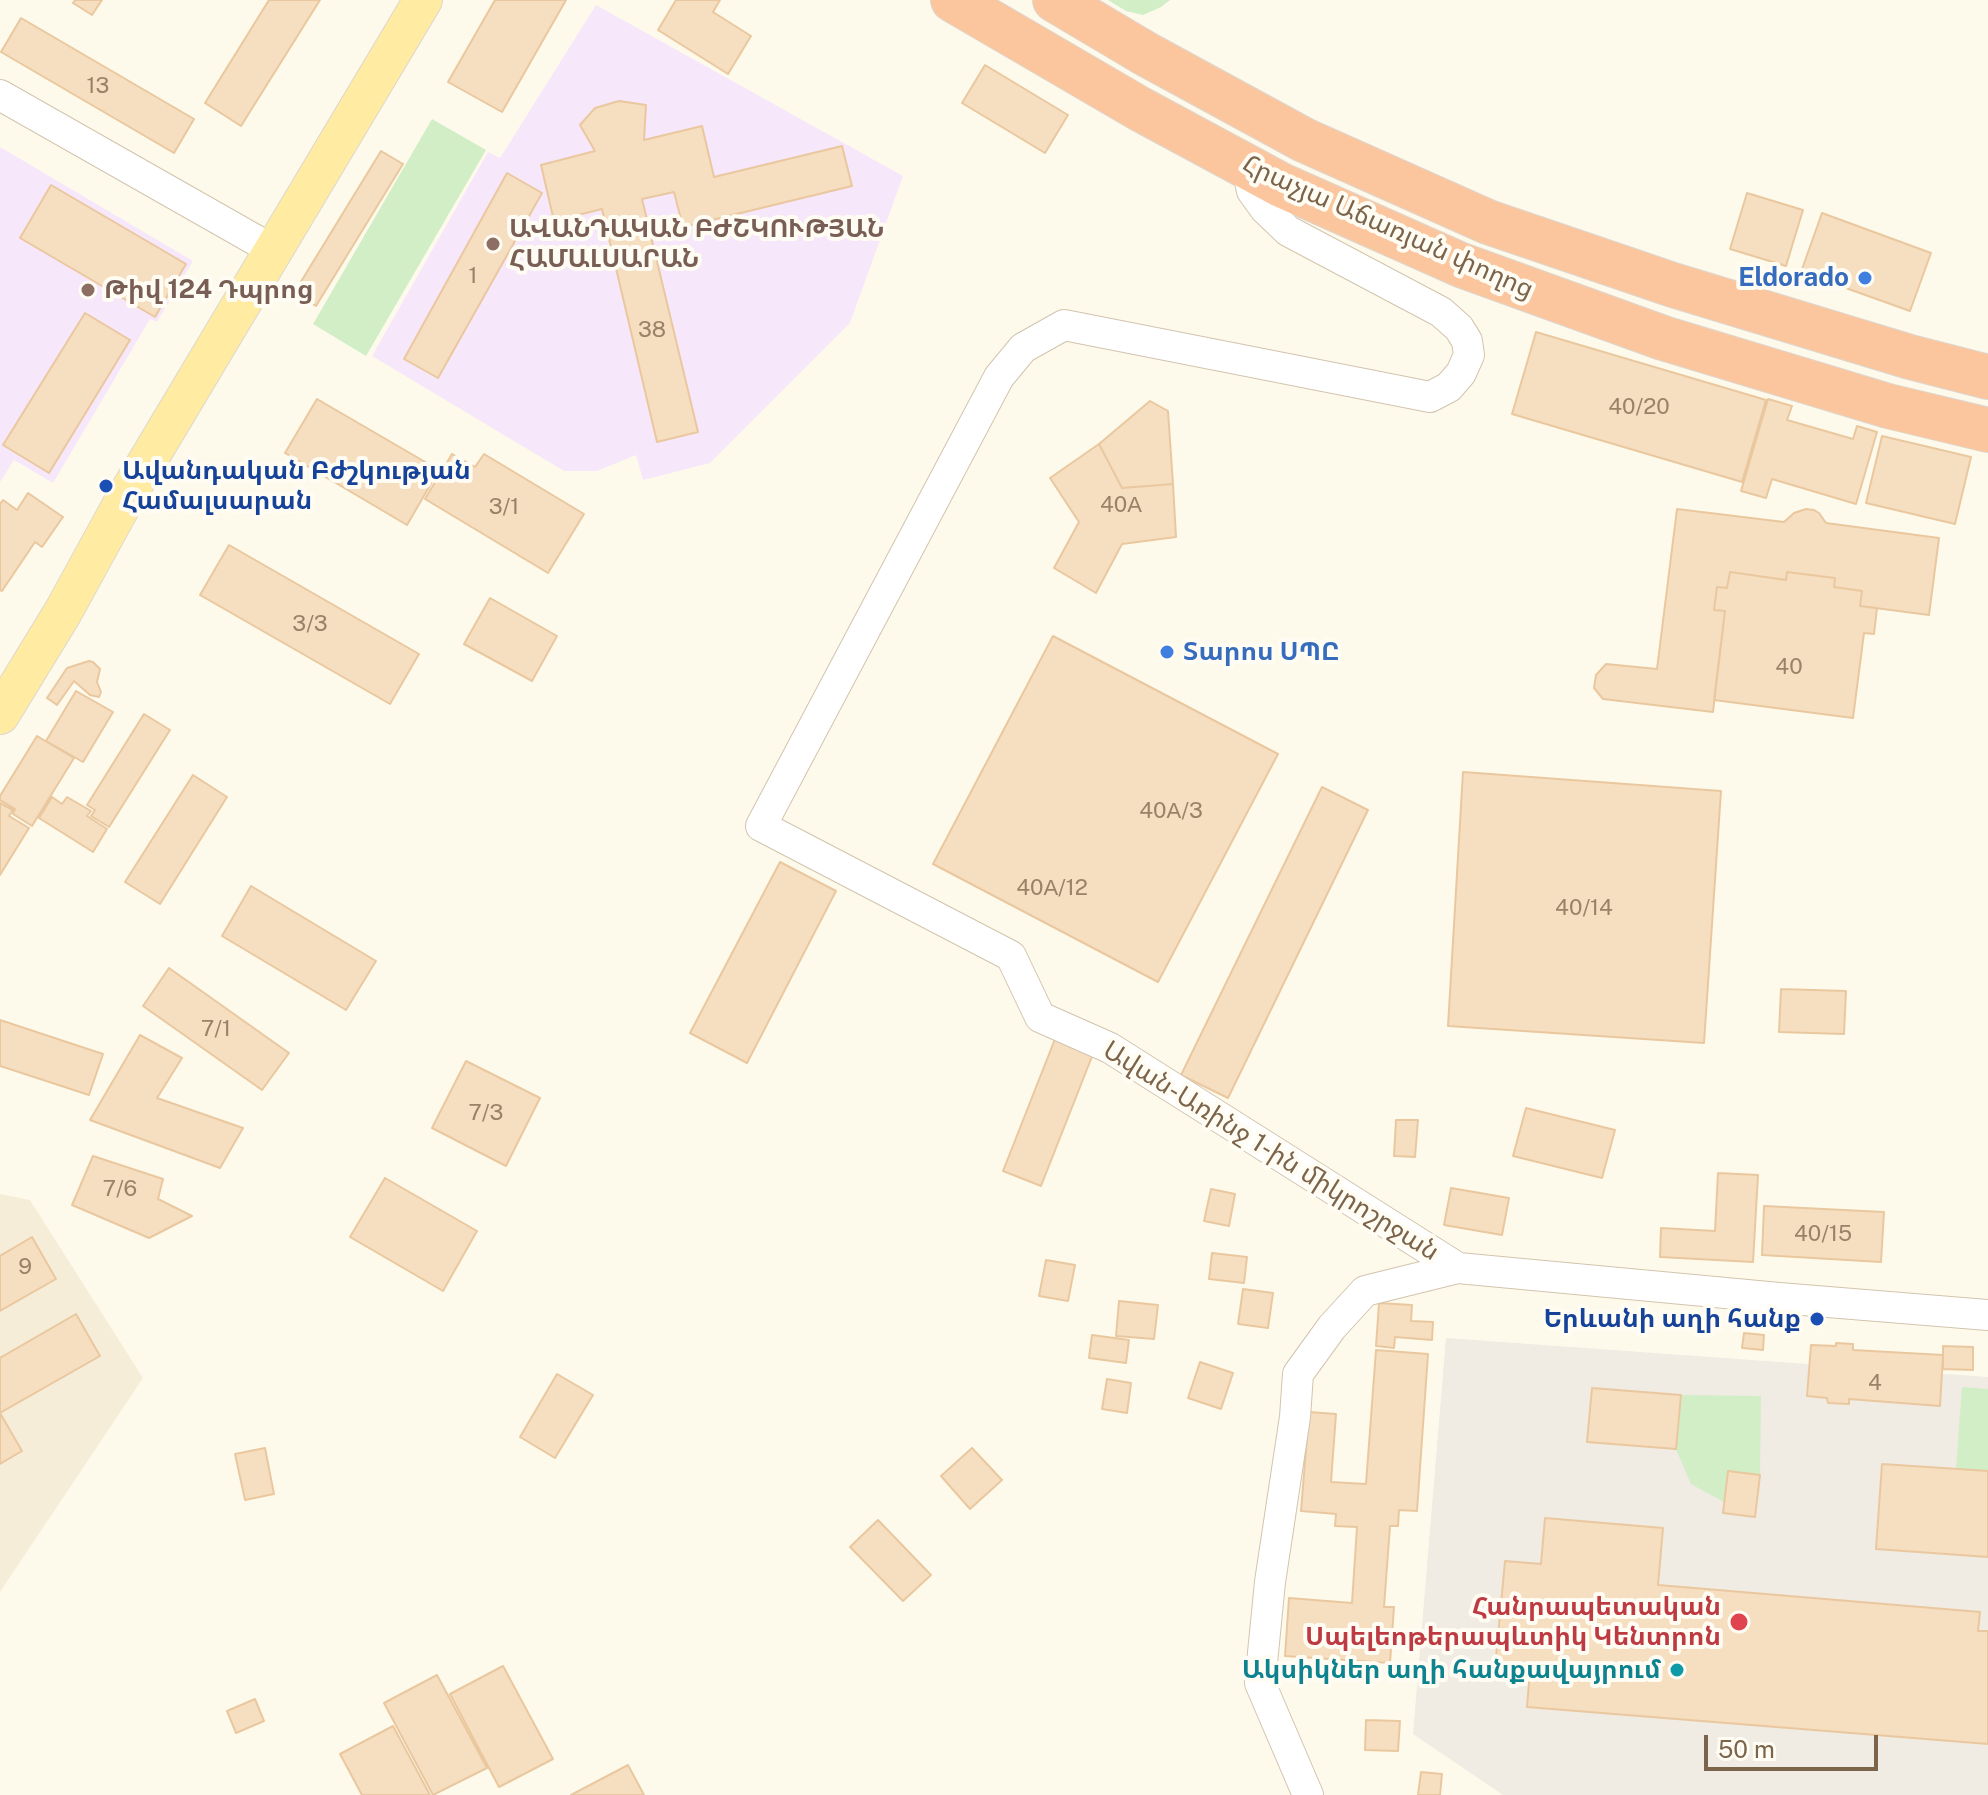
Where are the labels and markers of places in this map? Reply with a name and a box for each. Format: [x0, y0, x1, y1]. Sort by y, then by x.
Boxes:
place label: ԱՎԱՆԴԱԿԱՆ ԲԺՇԿՈՒԹՅԱՆ ՀԱՄԱԼՍԱՐԱՆ [509, 213, 884, 274]
marker: ԱՎԱՆԴԱԿԱՆ ԲԺՇԿՈՒԹՅԱՆ ՀԱՄԱԼՍԱՐԱՆ [484, 235, 502, 253]
place label: Eldorado [1738, 262, 1849, 294]
marker: Eldorado [1856, 269, 1874, 287]
place label: Թիվ 124 Դպրոց [104, 274, 313, 306]
marker: Թիվ 124 Դպրոց [79, 281, 97, 299]
place label: Ավանդական Բժշկության Համալսարան [122, 455, 471, 516]
marker: Ավանդական Բժշկության Համալսարան [97, 477, 115, 495]
place label: Տարոս ՍՊԸ [1183, 636, 1340, 668]
marker: Տարոս ՍՊԸ [1158, 643, 1176, 661]
place label: Երևանի աղի հանք [1543, 1303, 1801, 1335]
marker: Երևանի աղի հանք [1808, 1310, 1826, 1328]
place label: Հանրապետական Սպելեոթերապևտիկ Կենտրոն [1305, 1591, 1721, 1652]
marker: Հանրապետական Սպելեոթերապևտիկ Կենտրոն [1728, 1611, 1750, 1633]
place label: Ակսիկներ աղի հանքավայրում [1242, 1654, 1661, 1686]
marker: Ակսիկներ աղի հանքավայրում [1668, 1661, 1686, 1679]

